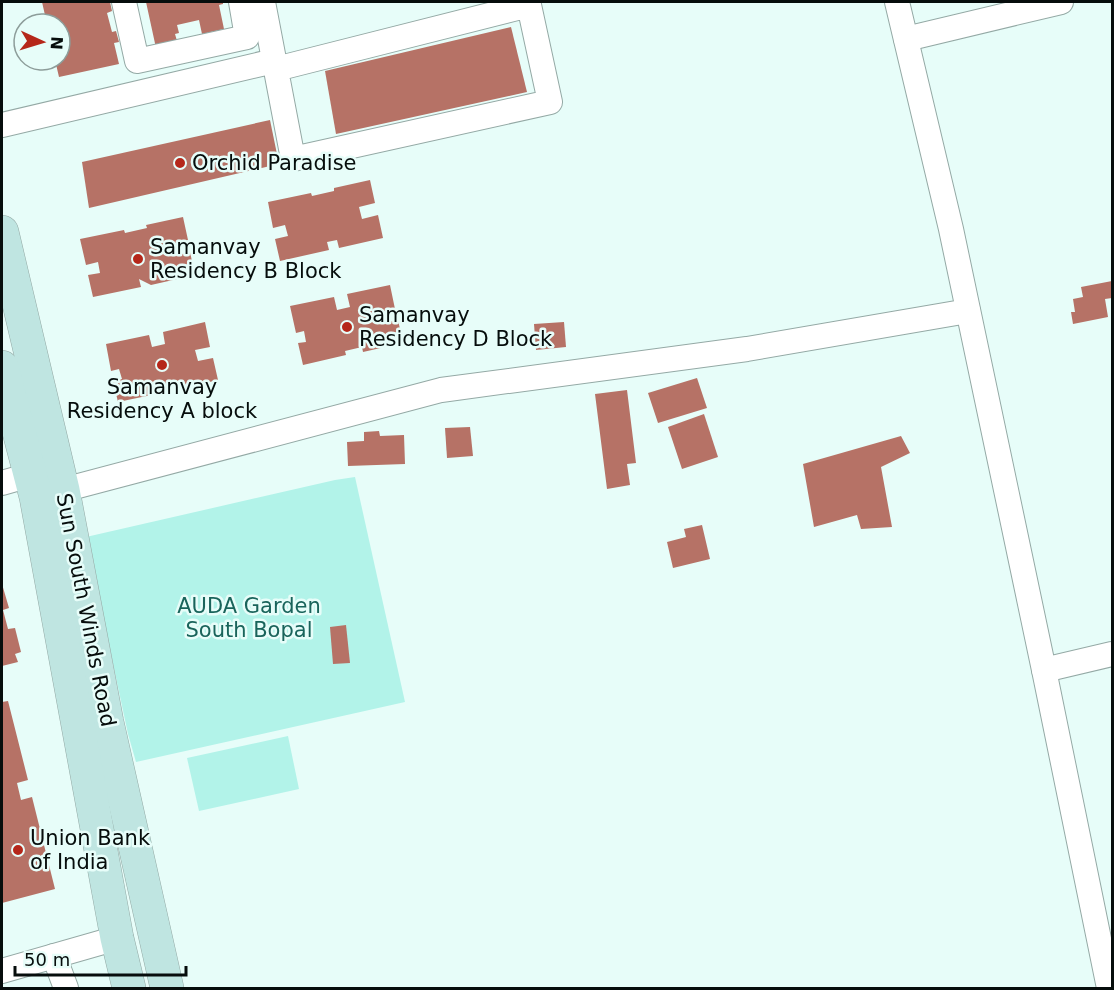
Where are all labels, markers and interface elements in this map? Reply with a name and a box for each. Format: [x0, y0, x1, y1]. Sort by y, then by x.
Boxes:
north arrow [12, 12, 72, 72]
text: N [47, 36, 66, 50]
place label: Orchid Paradise [192, 151, 357, 175]
marker: Orchid Paradise [173, 156, 187, 170]
place label: Samanvay Residency B Block [150, 235, 342, 283]
marker: Samanvay Residency B Block [131, 252, 145, 266]
place label: Samanvay Residency D Block [359, 303, 553, 351]
marker: Samanvay Residency D Block [340, 320, 354, 334]
marker: Samanvay Residency A block [155, 358, 169, 372]
place label: Samanvay Residency A block [67, 375, 258, 423]
street label: Sun South Winds Road [52, 491, 120, 729]
park label: AUDA Garden South Bopal [177, 594, 321, 642]
place label: Union Bank of India [30, 826, 151, 874]
marker: Union Bank of India [11, 843, 25, 857]
scale bar [15, 939, 186, 977]
text: 50 m [24, 949, 70, 970]

